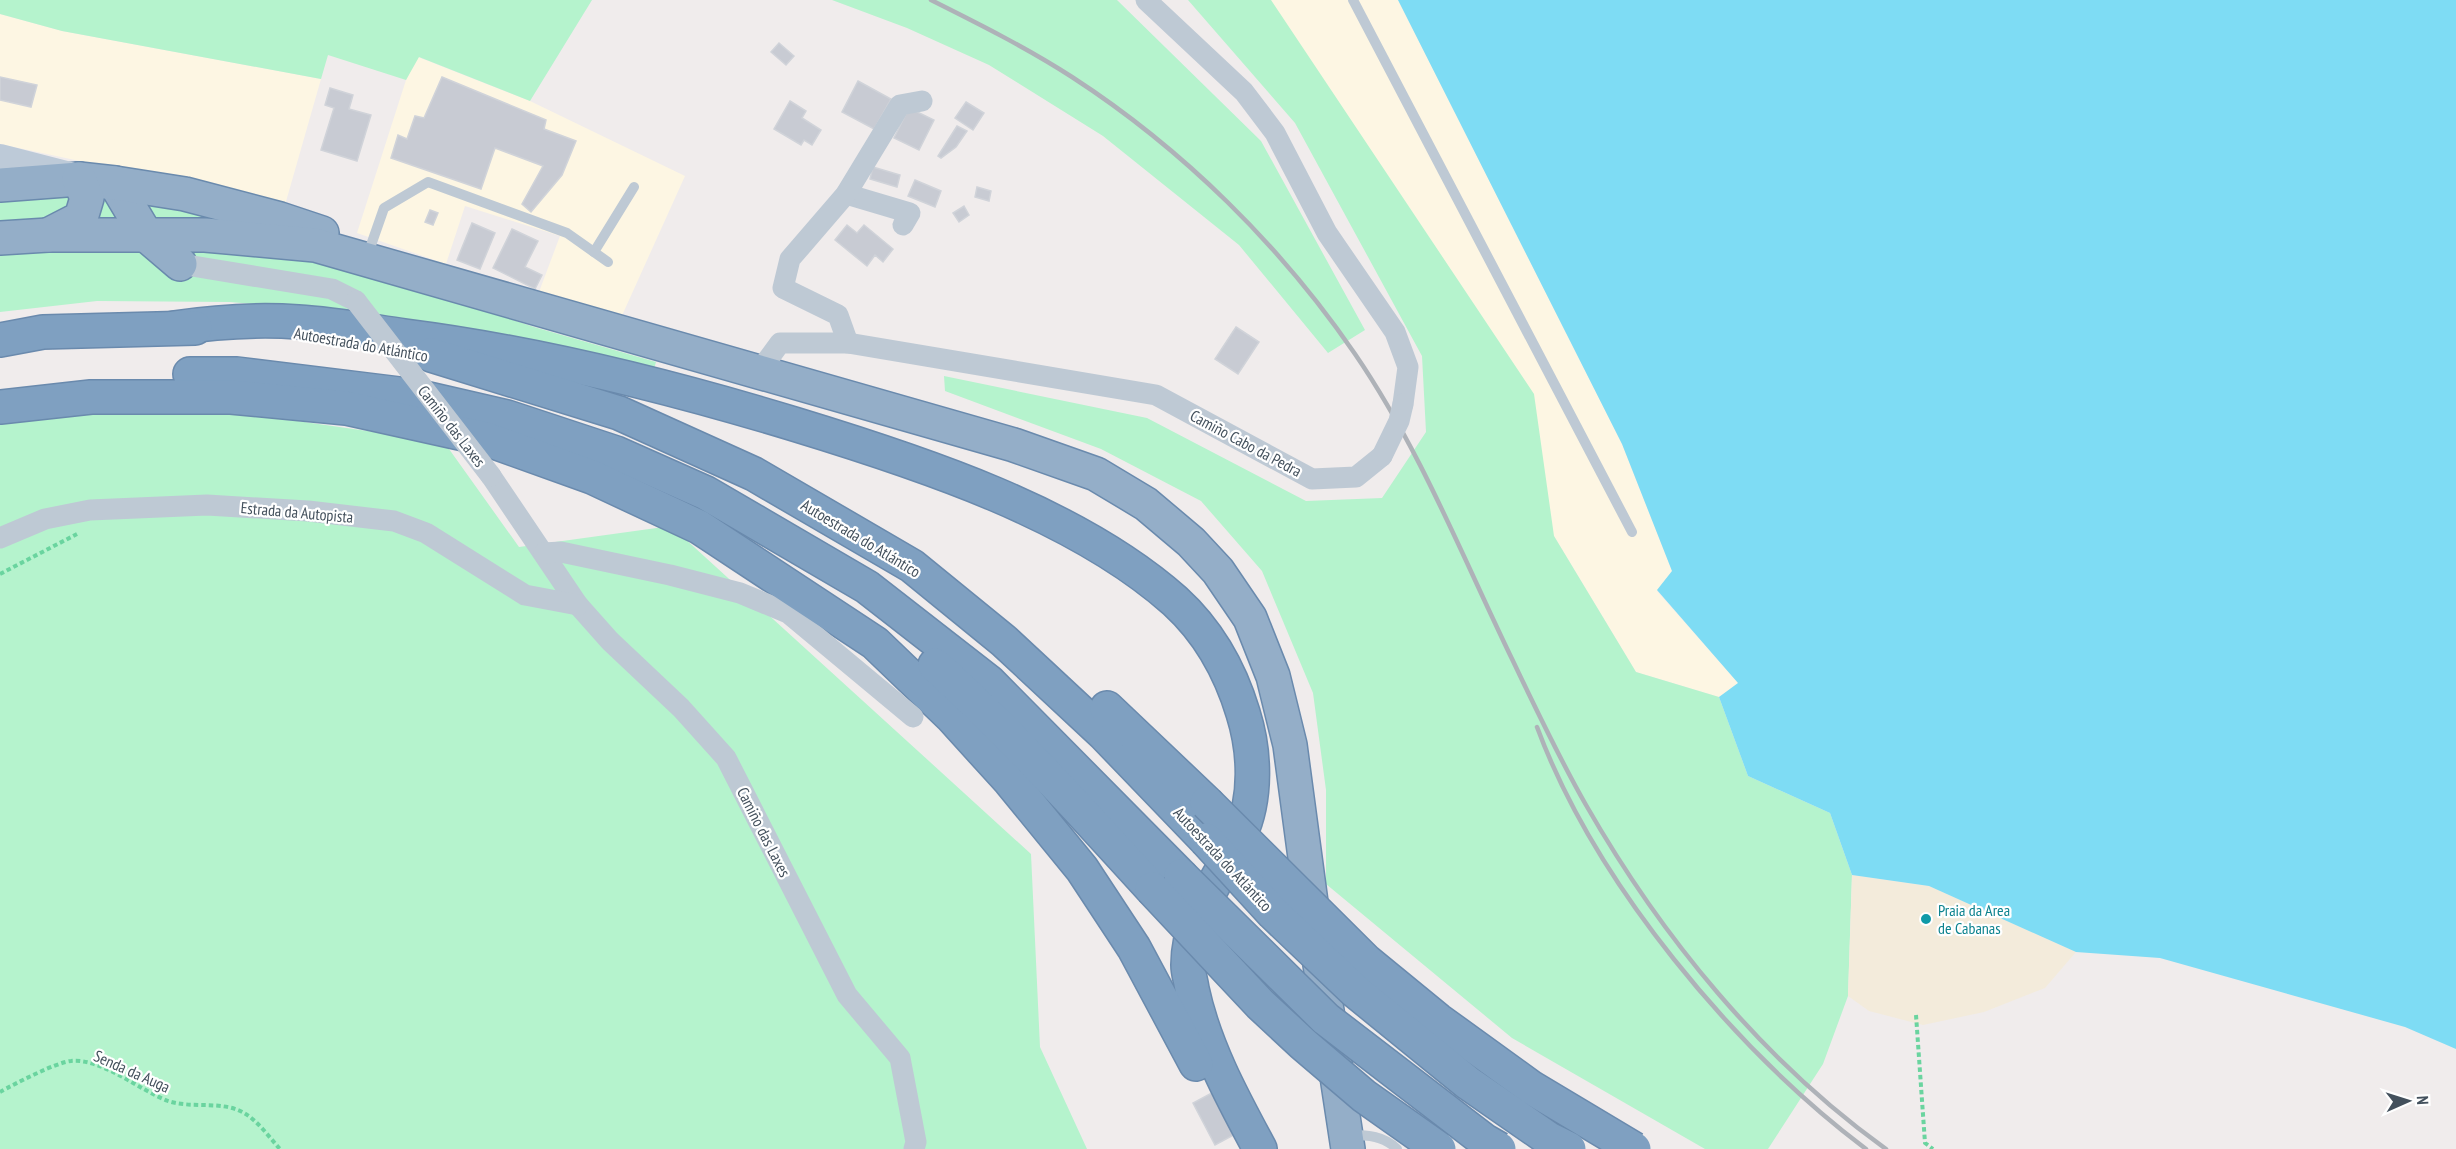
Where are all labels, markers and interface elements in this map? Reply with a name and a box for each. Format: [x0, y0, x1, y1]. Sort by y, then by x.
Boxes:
street label: Autoestrada do Atlántico [293, 322, 430, 366]
street label: Camiño das Laxes [414, 381, 490, 471]
street label: Camiño Cabo da Pedra [1187, 405, 1305, 481]
street label: Autoestrada do Atlántico [798, 495, 924, 582]
street label: Estrada da Autopista [240, 497, 354, 527]
street label: Camiño das Laxes [733, 784, 795, 880]
street label: Autoestrada do Atlántico [1169, 803, 1277, 915]
place label: Praia da Area de Cabanas [1938, 900, 2010, 938]
marker: Praia da Area de Cabanas [1919, 912, 1933, 926]
street label: Senda da Auga [91, 1045, 173, 1097]
north arrow [2378, 1071, 2438, 1131]
text: N [2413, 1095, 2433, 1105]

